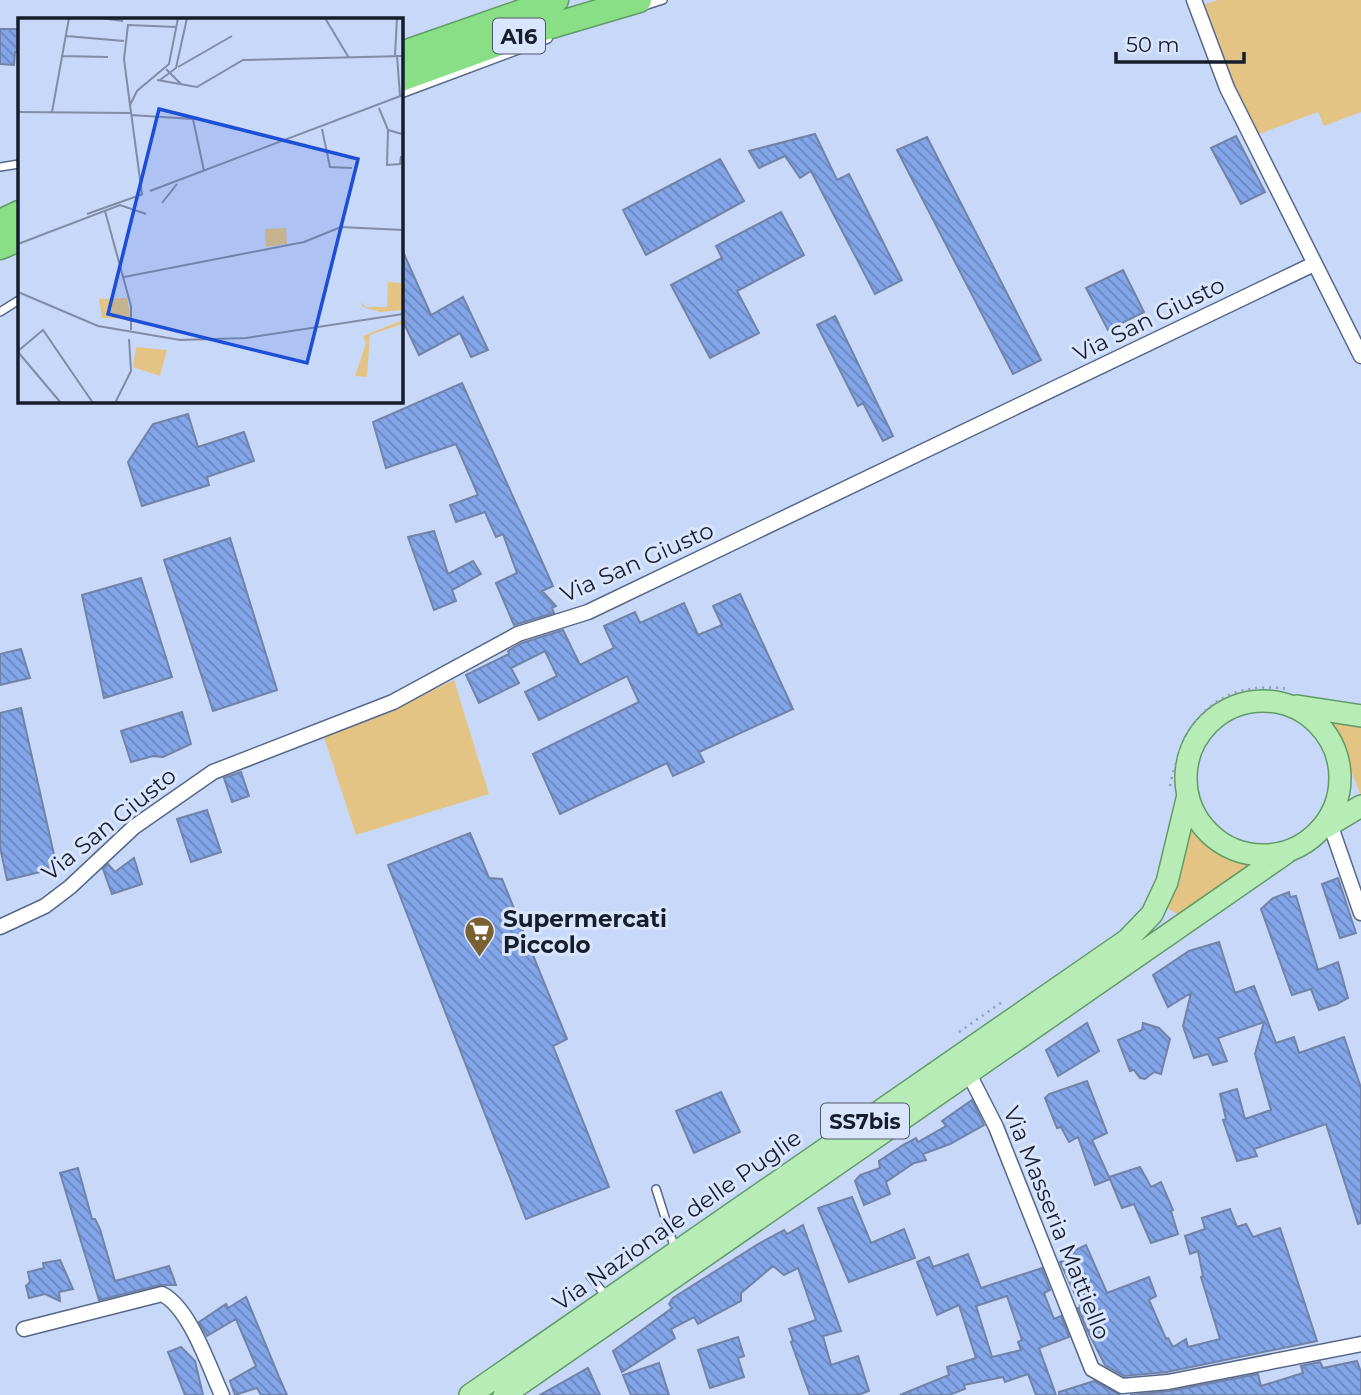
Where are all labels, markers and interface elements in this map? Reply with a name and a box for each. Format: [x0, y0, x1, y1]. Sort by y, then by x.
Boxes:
inset map [18, 18, 402, 402]
road number: A16 [493, 19, 545, 54]
scale bar [1116, 21, 1244, 65]
text: 50 m [1126, 32, 1180, 57]
street label: Via San Giusto [1069, 270, 1229, 368]
street label: Via San Giusto [556, 516, 718, 608]
street label: Via San Giusto [36, 761, 182, 887]
place label: Supermercati Piccolo [503, 905, 667, 959]
supermarket icon: Supermercati Piccolo [463, 915, 497, 959]
street label: Via Masseria Mattiello [997, 1102, 1117, 1344]
road number: SS7bis [821, 1104, 909, 1138]
street label: Via Nazionale delle Puglie [547, 1123, 807, 1317]

